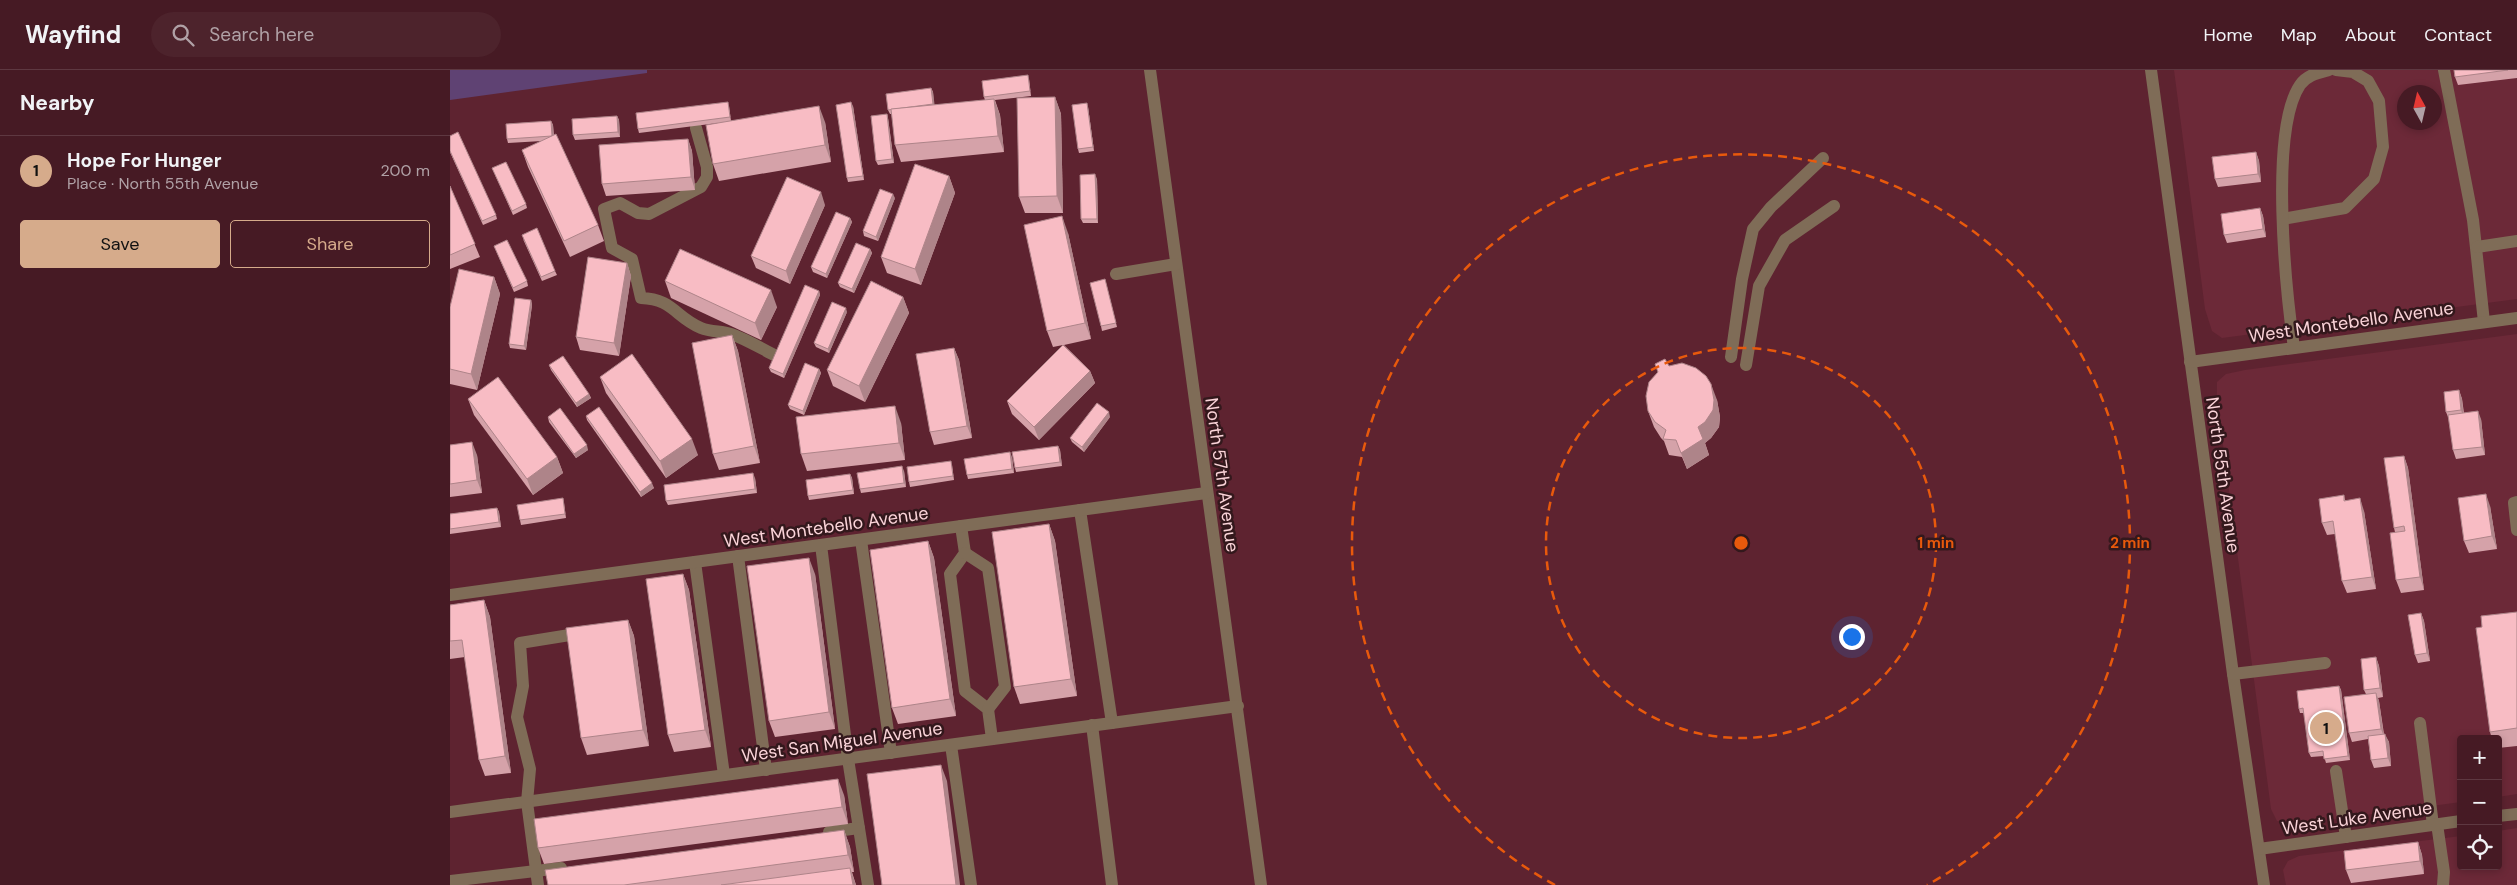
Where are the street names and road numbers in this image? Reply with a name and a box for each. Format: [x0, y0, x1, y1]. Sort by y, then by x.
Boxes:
street label: West Montebello Avenue [2247, 296, 2455, 348]
street label: North 55th Avenue [2200, 395, 2246, 555]
street label: North 57th Avenue [1199, 396, 1245, 554]
street label: West Montebello Avenue [722, 501, 930, 553]
street label: West San Miguel Avenue [740, 716, 944, 768]
street label: West Luke Avenue [2280, 796, 2434, 840]

